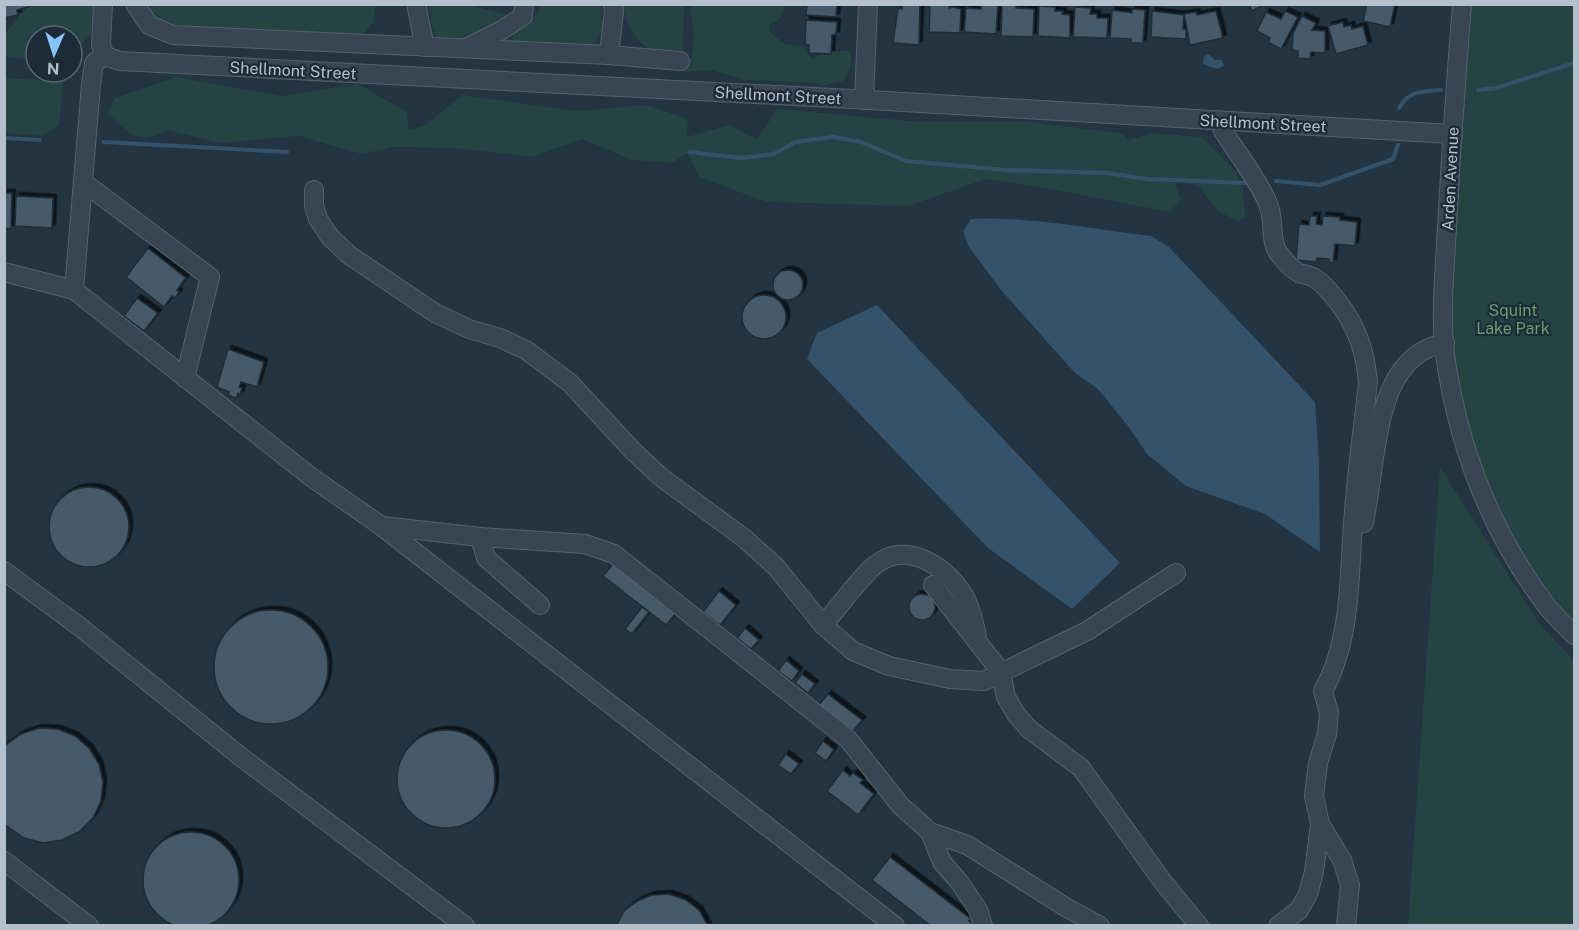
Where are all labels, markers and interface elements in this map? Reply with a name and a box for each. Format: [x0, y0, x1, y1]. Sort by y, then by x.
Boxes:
north arrow [24, 24, 84, 84]
street label: Shellmont Street [229, 58, 357, 83]
text: N [46, 59, 60, 78]
street label: Shellmont Street [714, 83, 842, 108]
street label: Shellmont Street [1199, 111, 1327, 136]
street label: Arden Avenue [1438, 127, 1463, 232]
park label: Squint Lake Park [1476, 301, 1550, 338]

